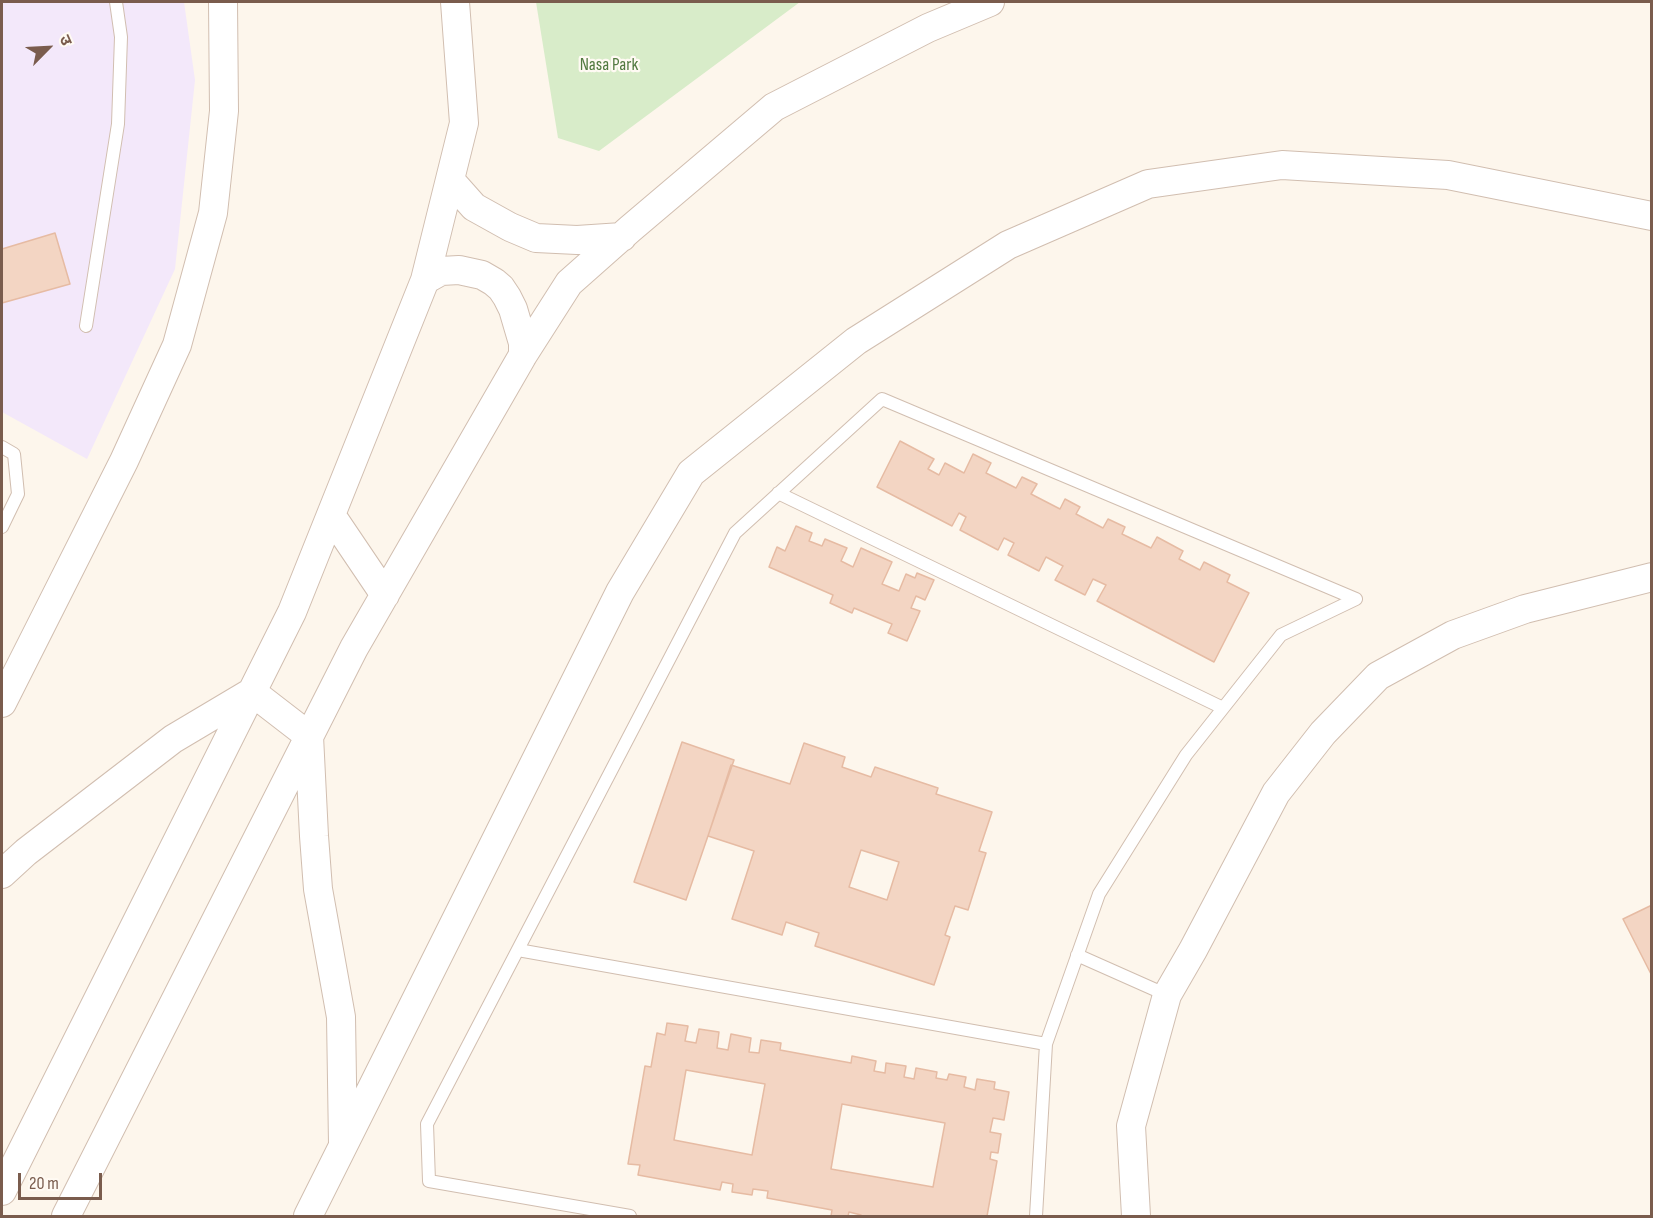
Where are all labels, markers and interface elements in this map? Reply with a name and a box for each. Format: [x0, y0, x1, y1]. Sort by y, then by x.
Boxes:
north arrow [18, 18, 78, 78]
text: उ [54, 32, 75, 49]
park label: Nasa Park [580, 54, 638, 76]
scale bar [21, 1161, 105, 1199]
text: 20 m [29, 1173, 59, 1194]

